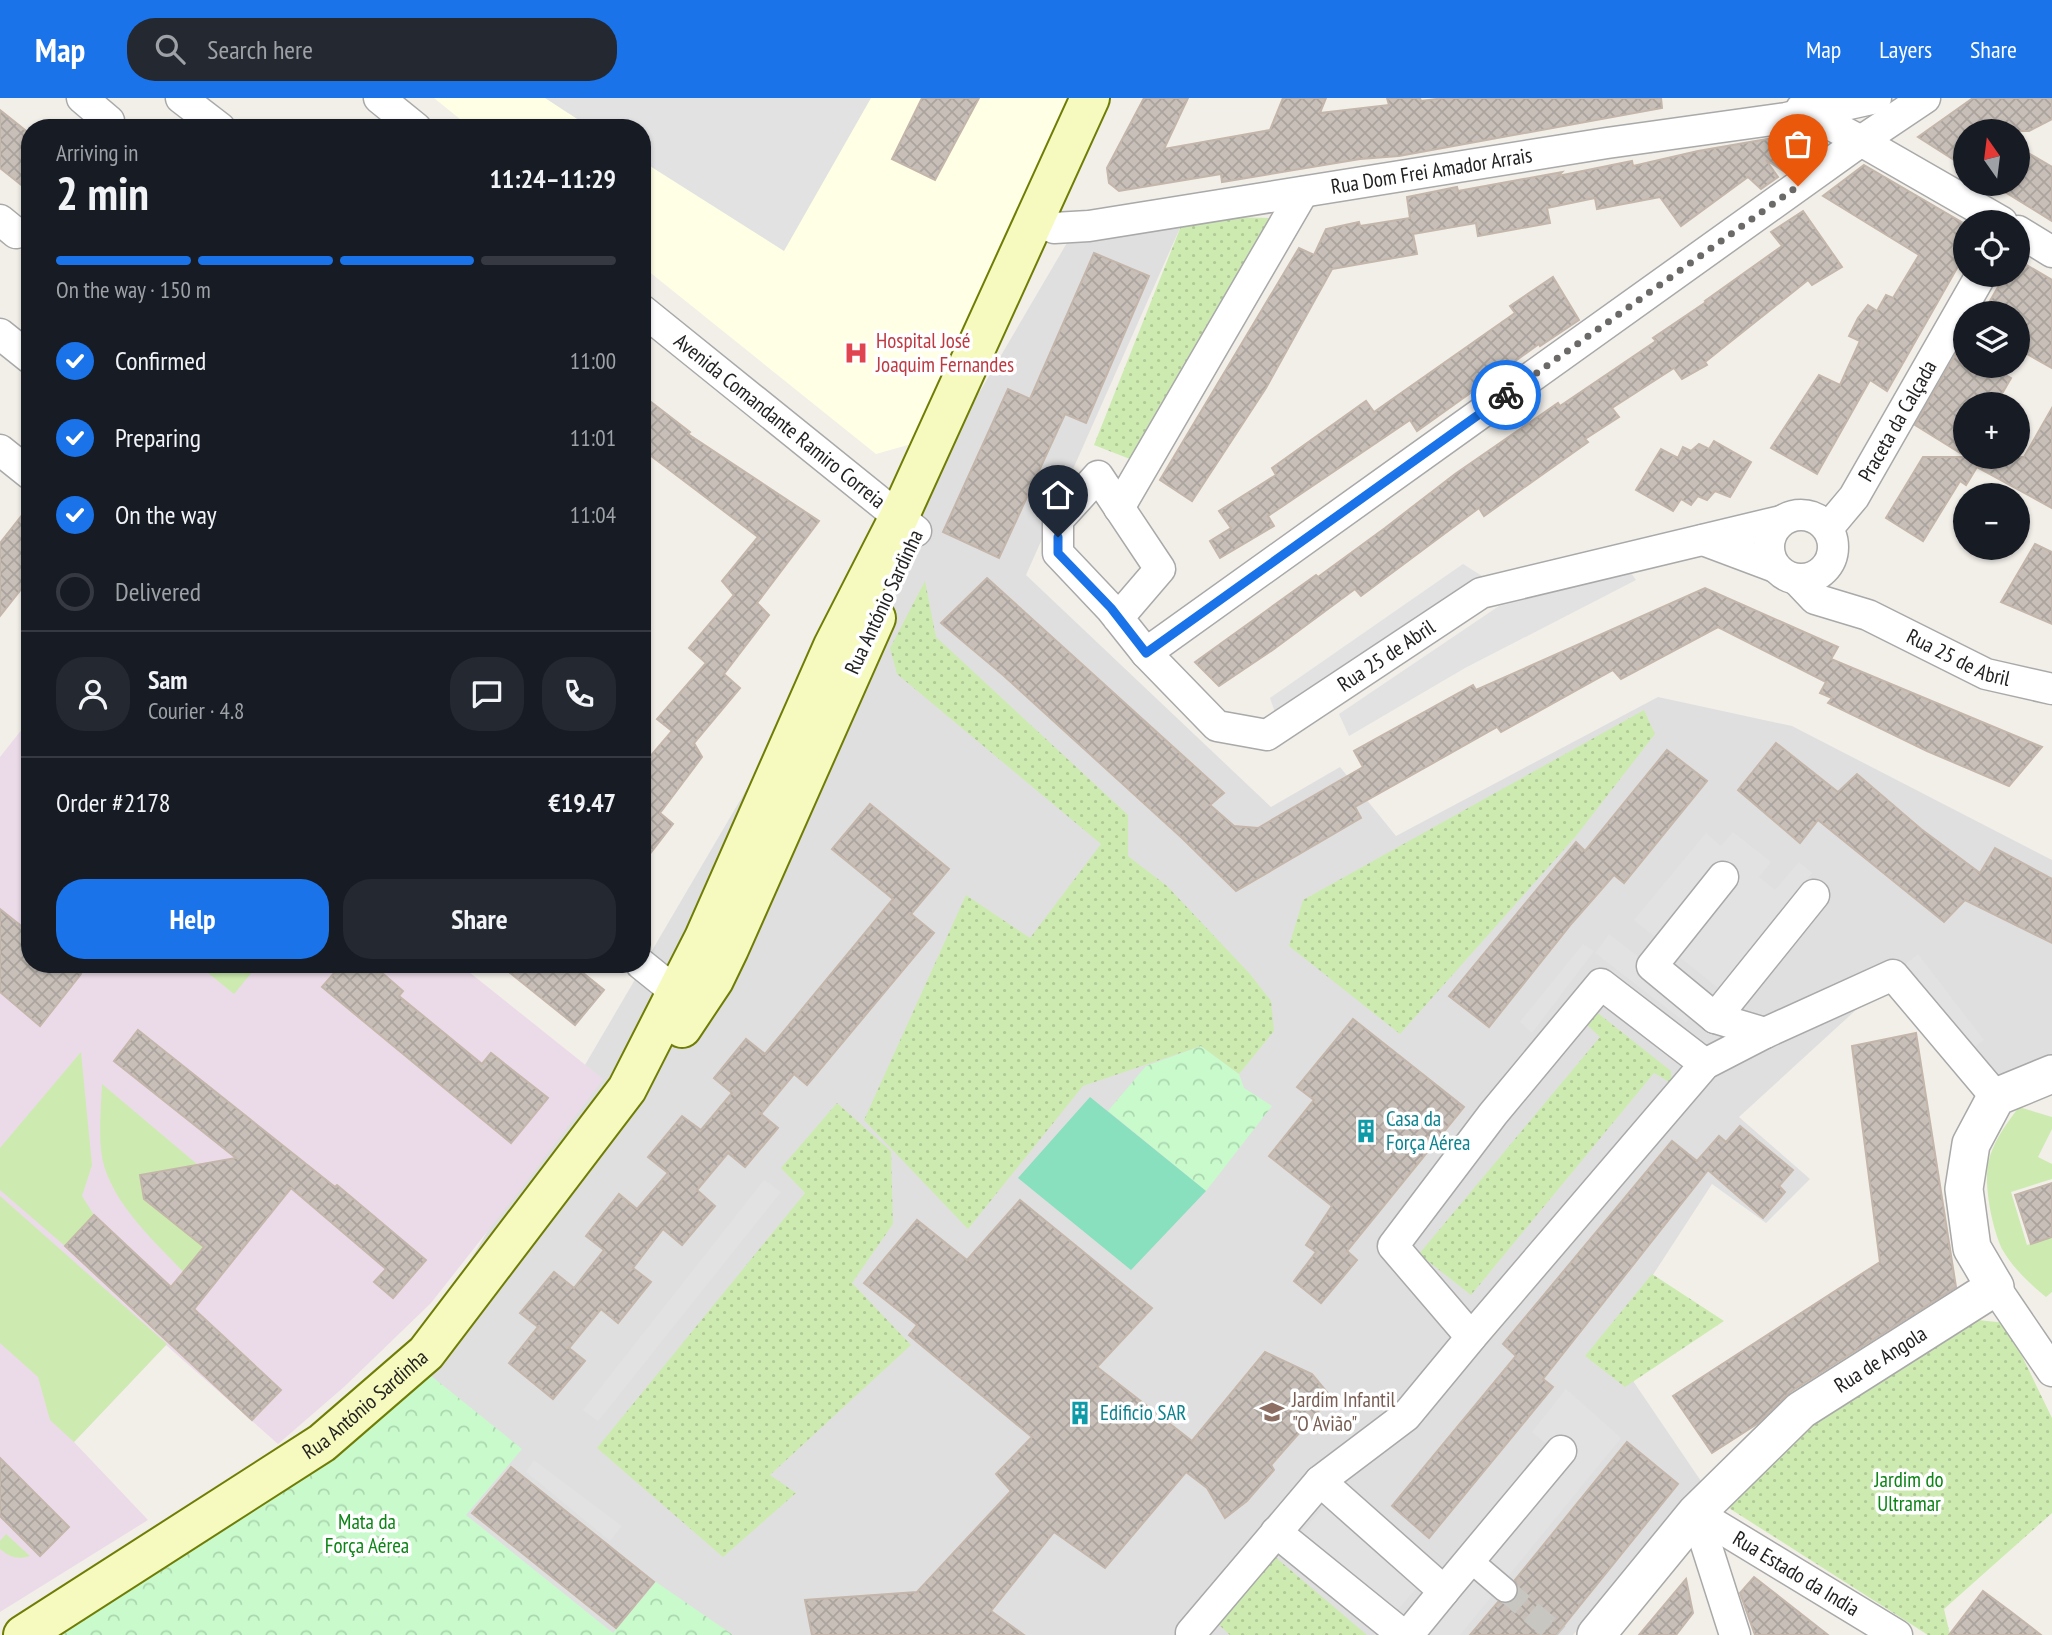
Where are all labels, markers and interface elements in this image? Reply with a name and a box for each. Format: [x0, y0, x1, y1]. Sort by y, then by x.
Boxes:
search box [127, 18, 617, 81]
text: Map [35, 28, 85, 71]
icon: search [151, 30, 189, 68]
text: Search here [207, 33, 313, 66]
text: Map [1806, 34, 1841, 65]
text: Layers [1879, 34, 1932, 65]
text: Share [1970, 34, 2017, 65]
pin [1768, 114, 1828, 186]
north arrow [1953, 119, 2030, 196]
map controls [1953, 119, 2030, 560]
icon: bag [1779, 125, 1817, 163]
text: Arriving in [56, 138, 138, 167]
street label: Rua Dom Frei Amador Arrais [1329, 141, 1534, 200]
text: 11:24–11:29 [489, 162, 616, 195]
text: 2 min [56, 163, 149, 223]
button: locate [1953, 210, 2030, 287]
text: On the way · 150 m [56, 275, 211, 304]
button: layers [1953, 301, 2030, 378]
street label: Avenida Comandante Ramiro Correia [669, 327, 891, 514]
place label: Hospital José Joaquim Fernandes [875, 327, 1014, 378]
hospital icon: Hospital José Joaquim Fernandes [842, 339, 870, 367]
icon: check [56, 342, 94, 380]
text: Confirmed [115, 344, 206, 377]
text: 11:00 [570, 346, 616, 375]
street label: Praceta da Calçada [1852, 355, 1942, 486]
courier [1471, 360, 1541, 430]
icon: bike [1487, 376, 1525, 414]
button: + [1953, 392, 2030, 469]
icon: check [56, 419, 94, 457]
text: Preparing [115, 421, 201, 454]
text: 11:01 [570, 423, 616, 452]
pin [1028, 465, 1088, 537]
icon: home [1039, 476, 1077, 514]
button: − [1953, 483, 2030, 560]
icon: check [56, 496, 94, 534]
text: On the way [115, 498, 217, 531]
text: 11:04 [570, 500, 616, 529]
street label: Rua António Sardinha [838, 525, 929, 678]
text: Delivered [115, 575, 201, 608]
street label: Rua 25 de Abril [1332, 613, 1440, 697]
street label: Rua 25 de Abril [1902, 622, 2013, 692]
button: person [56, 657, 130, 731]
button: chat [450, 657, 524, 731]
button: phone [542, 657, 616, 731]
text: Sam [148, 663, 187, 696]
text: Courier · 4.8 [148, 696, 244, 725]
text: Order #2178 [56, 786, 171, 819]
text: €19.47 [548, 786, 616, 819]
button: Help [56, 879, 329, 959]
button: Share [343, 879, 616, 959]
place label: Casa da Força Aérea [1386, 1105, 1470, 1156]
building icon: Casa da Força Aérea [1352, 1117, 1380, 1145]
street label: Rua de Angola [1829, 1320, 1932, 1399]
street label: Rua António Sardinha [297, 1344, 433, 1465]
place label: Jardim Infantil "O Avião" [1291, 1386, 1395, 1437]
school or university icon: Jardim Infantil "O Avião" [1258, 1398, 1286, 1426]
building icon: Edificio SAR [1066, 1399, 1094, 1427]
place label: Edificio SAR [1100, 1399, 1186, 1426]
park label: Jardim do Ultramar [1873, 1466, 1944, 1517]
park label: Mata da Força Aérea [325, 1508, 409, 1559]
street label: Rua Estado da India [1728, 1525, 1864, 1622]

